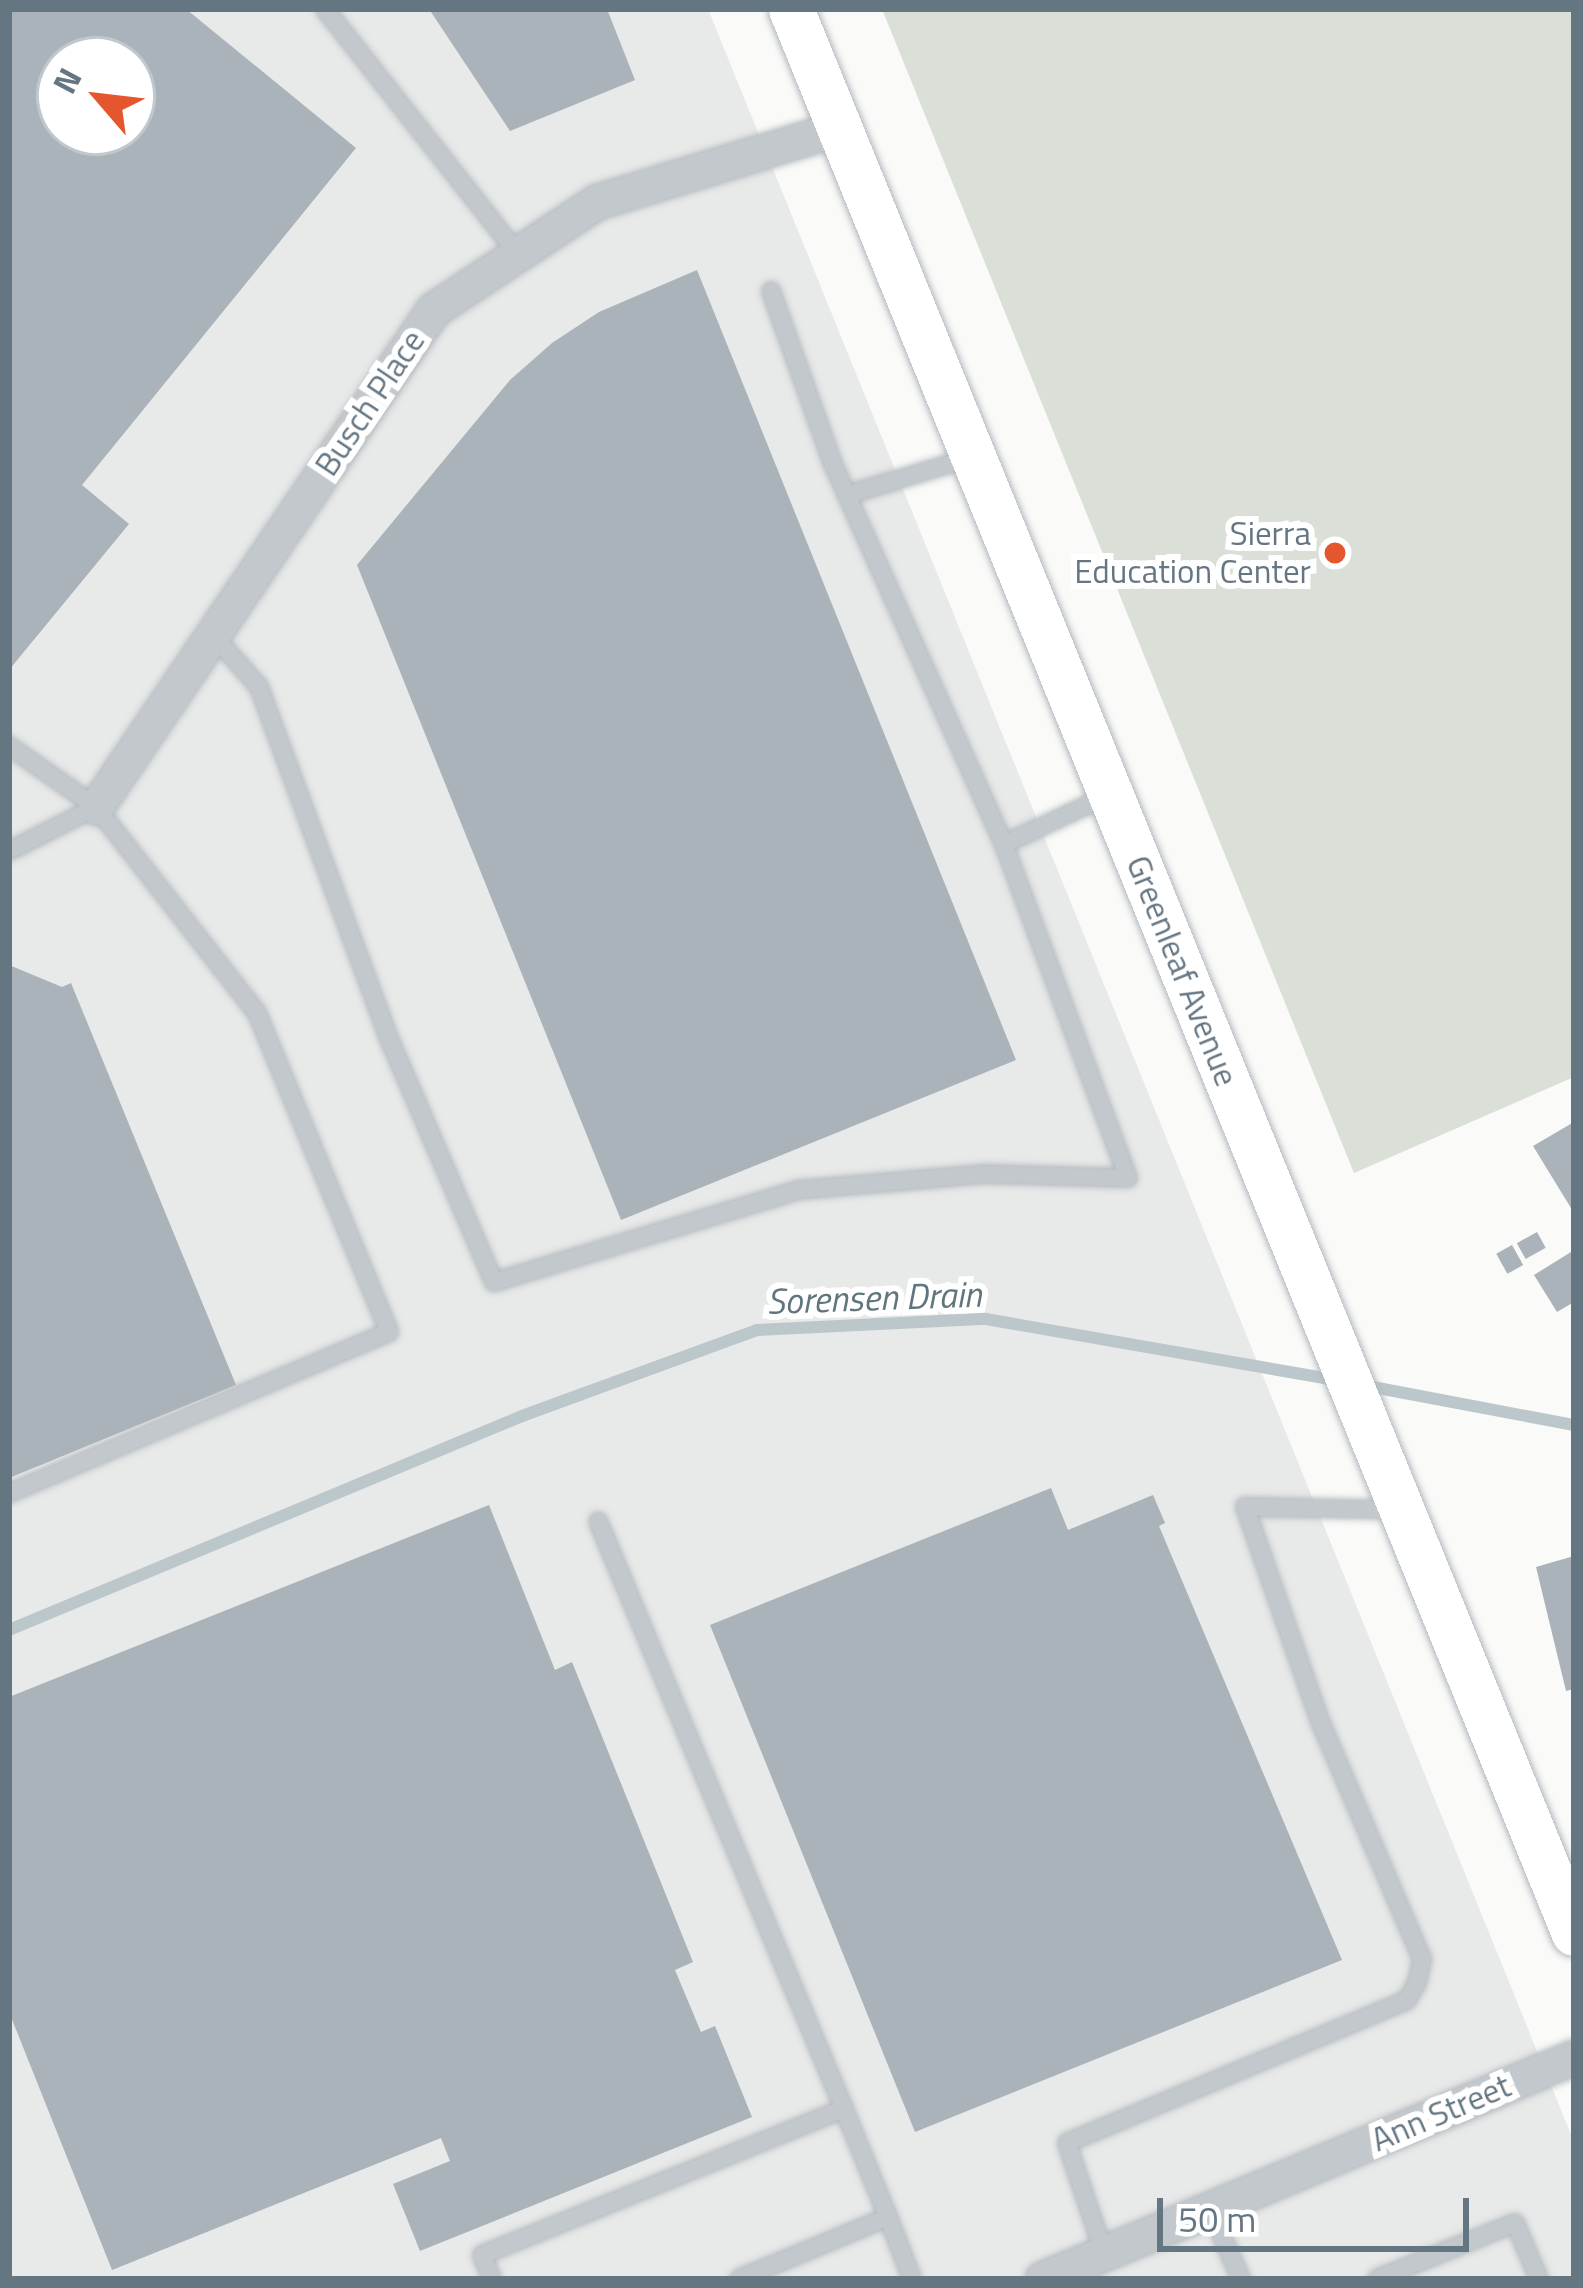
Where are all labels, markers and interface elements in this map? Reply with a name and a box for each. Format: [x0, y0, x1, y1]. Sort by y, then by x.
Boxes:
north arrow [36, 36, 156, 156]
text: N [39, 59, 94, 102]
street label: Busch Place [307, 323, 433, 483]
place label: Sierra Education Center [1074, 514, 1311, 592]
marker: Sierra Education Center [1322, 540, 1348, 566]
street label: Greenleaf Avenue [1118, 850, 1246, 1092]
water label: Sorensen Drain [766, 1272, 982, 1322]
street label: Ann Street [1365, 2066, 1517, 2160]
scale bar [1163, 2174, 1475, 2248]
text: 50 m [1178, 2191, 1256, 2246]

